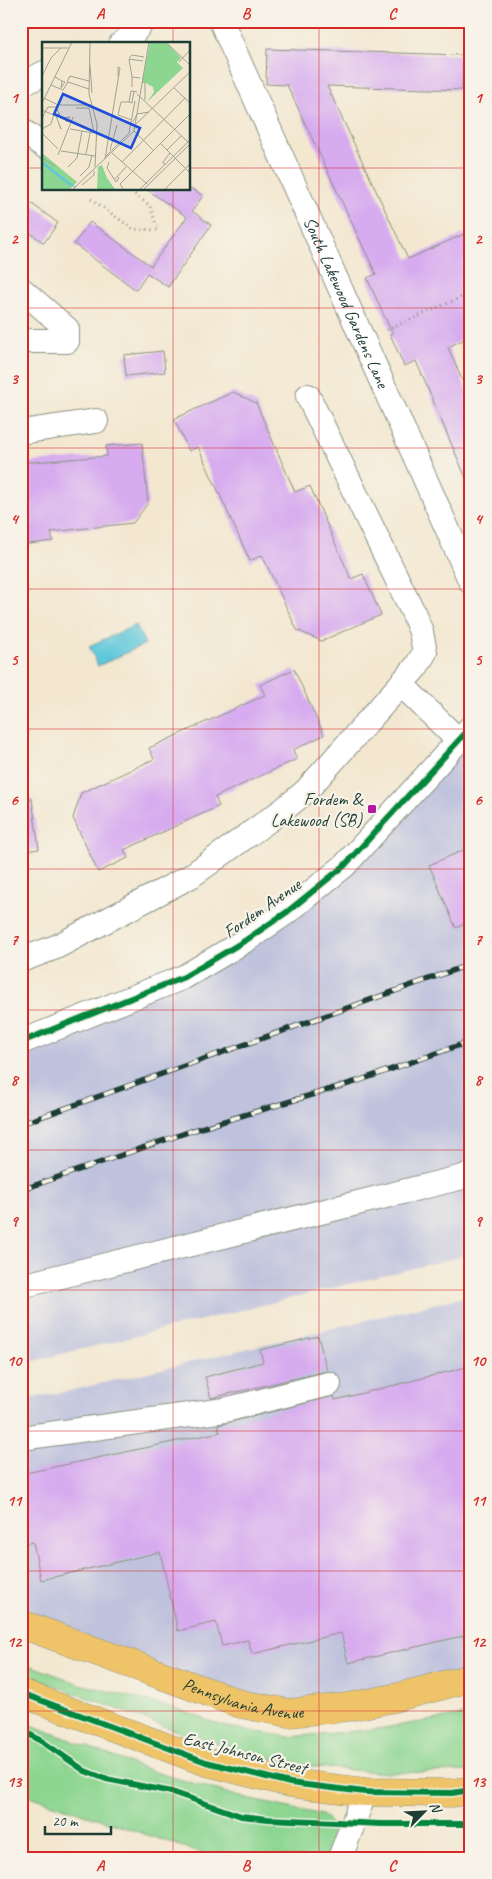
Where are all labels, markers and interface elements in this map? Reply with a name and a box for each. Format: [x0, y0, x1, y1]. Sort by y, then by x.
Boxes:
text: A [96, 4, 106, 24]
text: B [242, 4, 252, 24]
text: C [388, 4, 398, 24]
inset map [42, 42, 190, 190]
text: 1 [10, 88, 19, 108]
text: 1 [474, 88, 483, 108]
street label: South Lakewood Gardens Lane [299, 213, 394, 392]
text: 2 [10, 229, 19, 249]
text: 2 [474, 229, 483, 249]
text: 3 [10, 369, 19, 389]
text: 3 [474, 369, 483, 389]
text: 4 [10, 509, 19, 529]
text: 4 [474, 509, 483, 529]
text: 5 [11, 650, 20, 670]
text: 5 [475, 650, 484, 670]
place label: Fordem & Lakewood (SB) [271, 788, 364, 831]
text: 6 [10, 790, 19, 810]
text: 6 [474, 790, 483, 810]
marker: Fordem & Lakewood (SB) [366, 803, 378, 815]
street label: Fordem Avenue [219, 873, 306, 943]
text: 7 [10, 930, 19, 950]
text: 7 [474, 930, 483, 950]
text: 8 [10, 1070, 19, 1090]
text: 8 [474, 1070, 483, 1090]
text: 9 [10, 1211, 19, 1231]
text: 9 [474, 1211, 483, 1231]
text: 10 [7, 1351, 23, 1371]
text: 10 [471, 1351, 487, 1371]
text: 11 [7, 1491, 23, 1511]
text: 11 [471, 1491, 487, 1511]
text: 12 [7, 1632, 23, 1652]
text: 12 [471, 1632, 487, 1652]
street label: Pennsylvania Avenue [180, 1673, 305, 1724]
street label: East Johnson Street [181, 1727, 312, 1780]
text: 13 [7, 1772, 23, 1792]
text: 13 [471, 1772, 487, 1792]
north arrow [400, 1786, 450, 1836]
text: N [426, 1799, 446, 1816]
scale bar [45, 1804, 111, 1836]
text: 20 m [52, 1812, 79, 1831]
text: A [96, 1856, 106, 1876]
text: B [242, 1856, 252, 1876]
text: C [388, 1856, 398, 1876]

